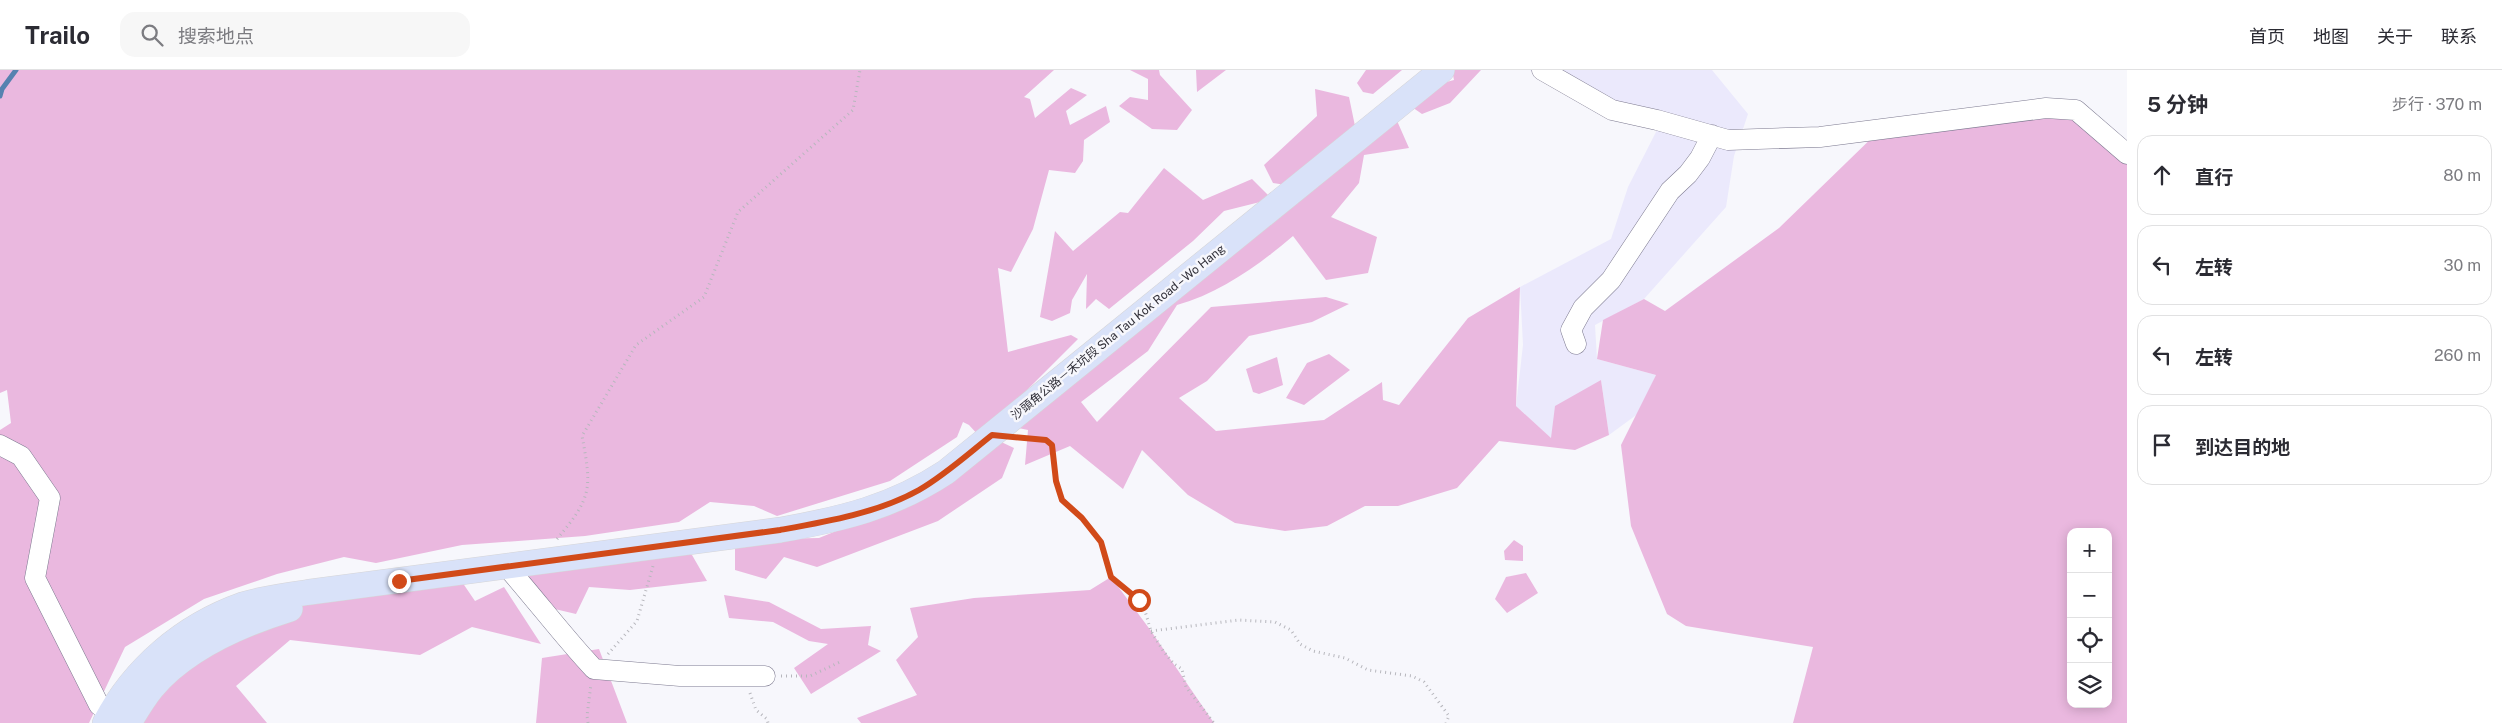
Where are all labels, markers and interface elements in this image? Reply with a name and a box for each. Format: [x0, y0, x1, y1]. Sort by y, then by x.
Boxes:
search box [120, 12, 470, 57]
text: Trailo [25, 21, 90, 49]
icon: search [138, 21, 166, 49]
text: 搜索地点 [178, 25, 254, 47]
text: 首页 [2249, 26, 2285, 47]
text: 地图 [2313, 26, 2349, 47]
text: 关于 [2377, 26, 2413, 47]
text: 联系 [2441, 26, 2477, 47]
text: 5 分钟 [2147, 92, 2208, 117]
text: 步行 · 370 m [2392, 95, 2482, 114]
icon: ahead [2148, 161, 2176, 189]
text: 直行 [2195, 166, 2233, 188]
text: 80 m [2443, 166, 2481, 185]
street label: 沙頭角公路－禾坑段 Sha Tau Kok Road – Wo Hang [1008, 241, 1228, 423]
icon: left [2148, 251, 2176, 279]
text: 左转 [2195, 256, 2233, 278]
text: 30 m [2444, 256, 2481, 275]
icon: left [2148, 341, 2176, 369]
text: 左转 [2195, 346, 2233, 368]
text: 260 m [2434, 346, 2481, 365]
icon: arrive [2148, 431, 2176, 459]
text: 到达目的地 [2195, 436, 2290, 458]
map controls [2067, 528, 2112, 708]
button: + [2067, 528, 2112, 573]
route end [388, 570, 411, 593]
button: − [2067, 573, 2112, 618]
route start [1128, 589, 1151, 612]
button: locate [2067, 618, 2112, 663]
button: layers [2067, 663, 2112, 708]

